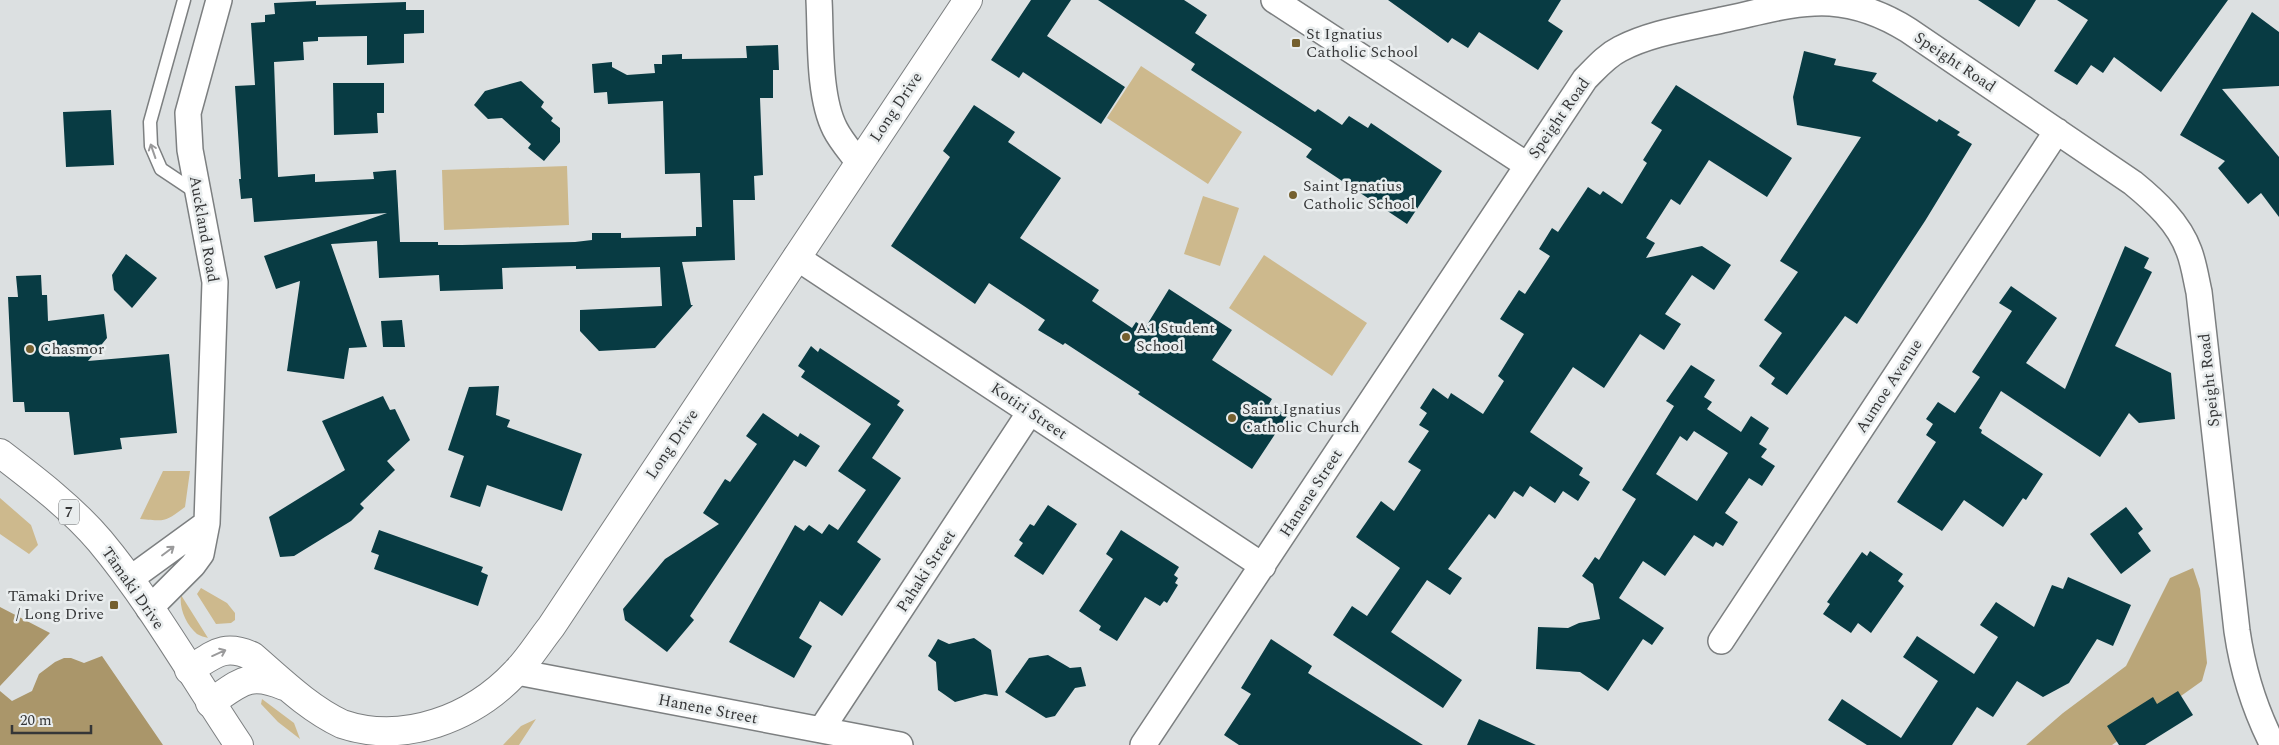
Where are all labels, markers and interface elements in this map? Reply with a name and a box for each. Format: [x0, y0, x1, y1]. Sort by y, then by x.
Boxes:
place label: St Ignatius Catholic School [1306, 22, 1418, 64]
street label: Speight Road [1909, 26, 2001, 98]
marker: St Ignatius Catholic School [1290, 37, 1302, 49]
street label: Long Drive [864, 67, 928, 147]
street label: Speight Road [1522, 73, 1596, 163]
one-way arrow [148, 143, 158, 159]
street label: Auckland Road [183, 174, 225, 284]
place label: Saint Ignatius Catholic School [1303, 174, 1415, 216]
marker: Saint Ignatius Catholic School [1287, 189, 1299, 201]
place label: A1 Student School [1136, 316, 1215, 358]
marker: A1 Student School [1120, 331, 1132, 343]
street label: Speight Road [2192, 332, 2226, 428]
street label: Aumoe Avenue [1850, 334, 1928, 438]
place label: Chasmor [40, 337, 104, 361]
marker: Chasmor [24, 343, 36, 355]
street label: Kotiri Street [986, 376, 1072, 446]
place label: Saint Ignatius Catholic Church [1242, 397, 1360, 439]
street label: Long Drive [640, 404, 704, 484]
marker: Saint Ignatius Catholic Church [1226, 412, 1238, 424]
street label: Hanene Street [1273, 444, 1349, 542]
road number: 7 [59, 500, 79, 524]
street label: Pahaki Street [890, 525, 962, 617]
street label: Tāmaki Drive [96, 542, 170, 634]
one-way arrow [161, 545, 174, 556]
place label: Tāmaki Drive / Long Drive [8, 584, 104, 626]
marker: Tāmaki Drive / Long Drive [108, 599, 120, 611]
one-way arrow [211, 648, 226, 658]
street label: Hanene Street [656, 688, 760, 730]
scale bar [12, 702, 91, 734]
text: 20 m [20, 709, 52, 732]

